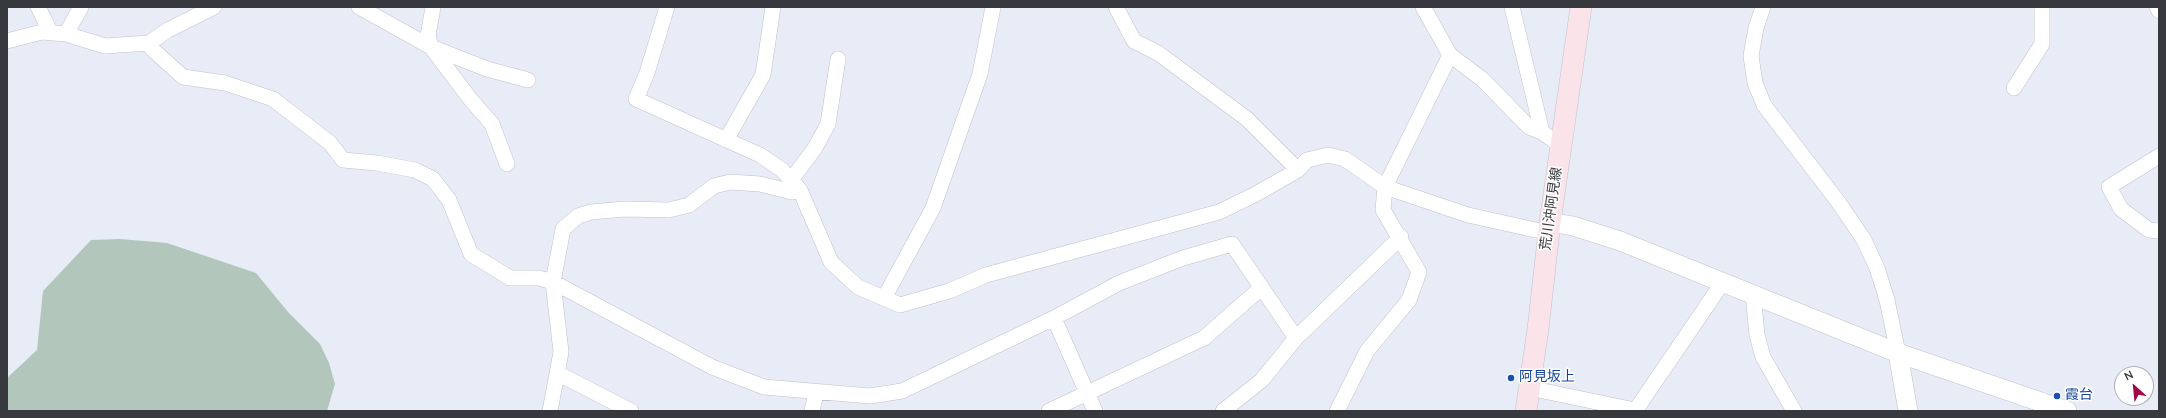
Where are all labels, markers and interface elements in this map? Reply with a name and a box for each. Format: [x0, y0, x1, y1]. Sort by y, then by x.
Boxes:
street label: 荒川沖阿見線 [1538, 166, 1566, 252]
north arrow [2114, 366, 2154, 406]
text: N [2122, 367, 2136, 384]
place label: 阿見坂上 [1519, 370, 1575, 386]
marker: 阿見坂上 [1506, 373, 1516, 383]
place label: 霞台 [2065, 388, 2093, 404]
marker: 霞台 [2052, 391, 2062, 401]

